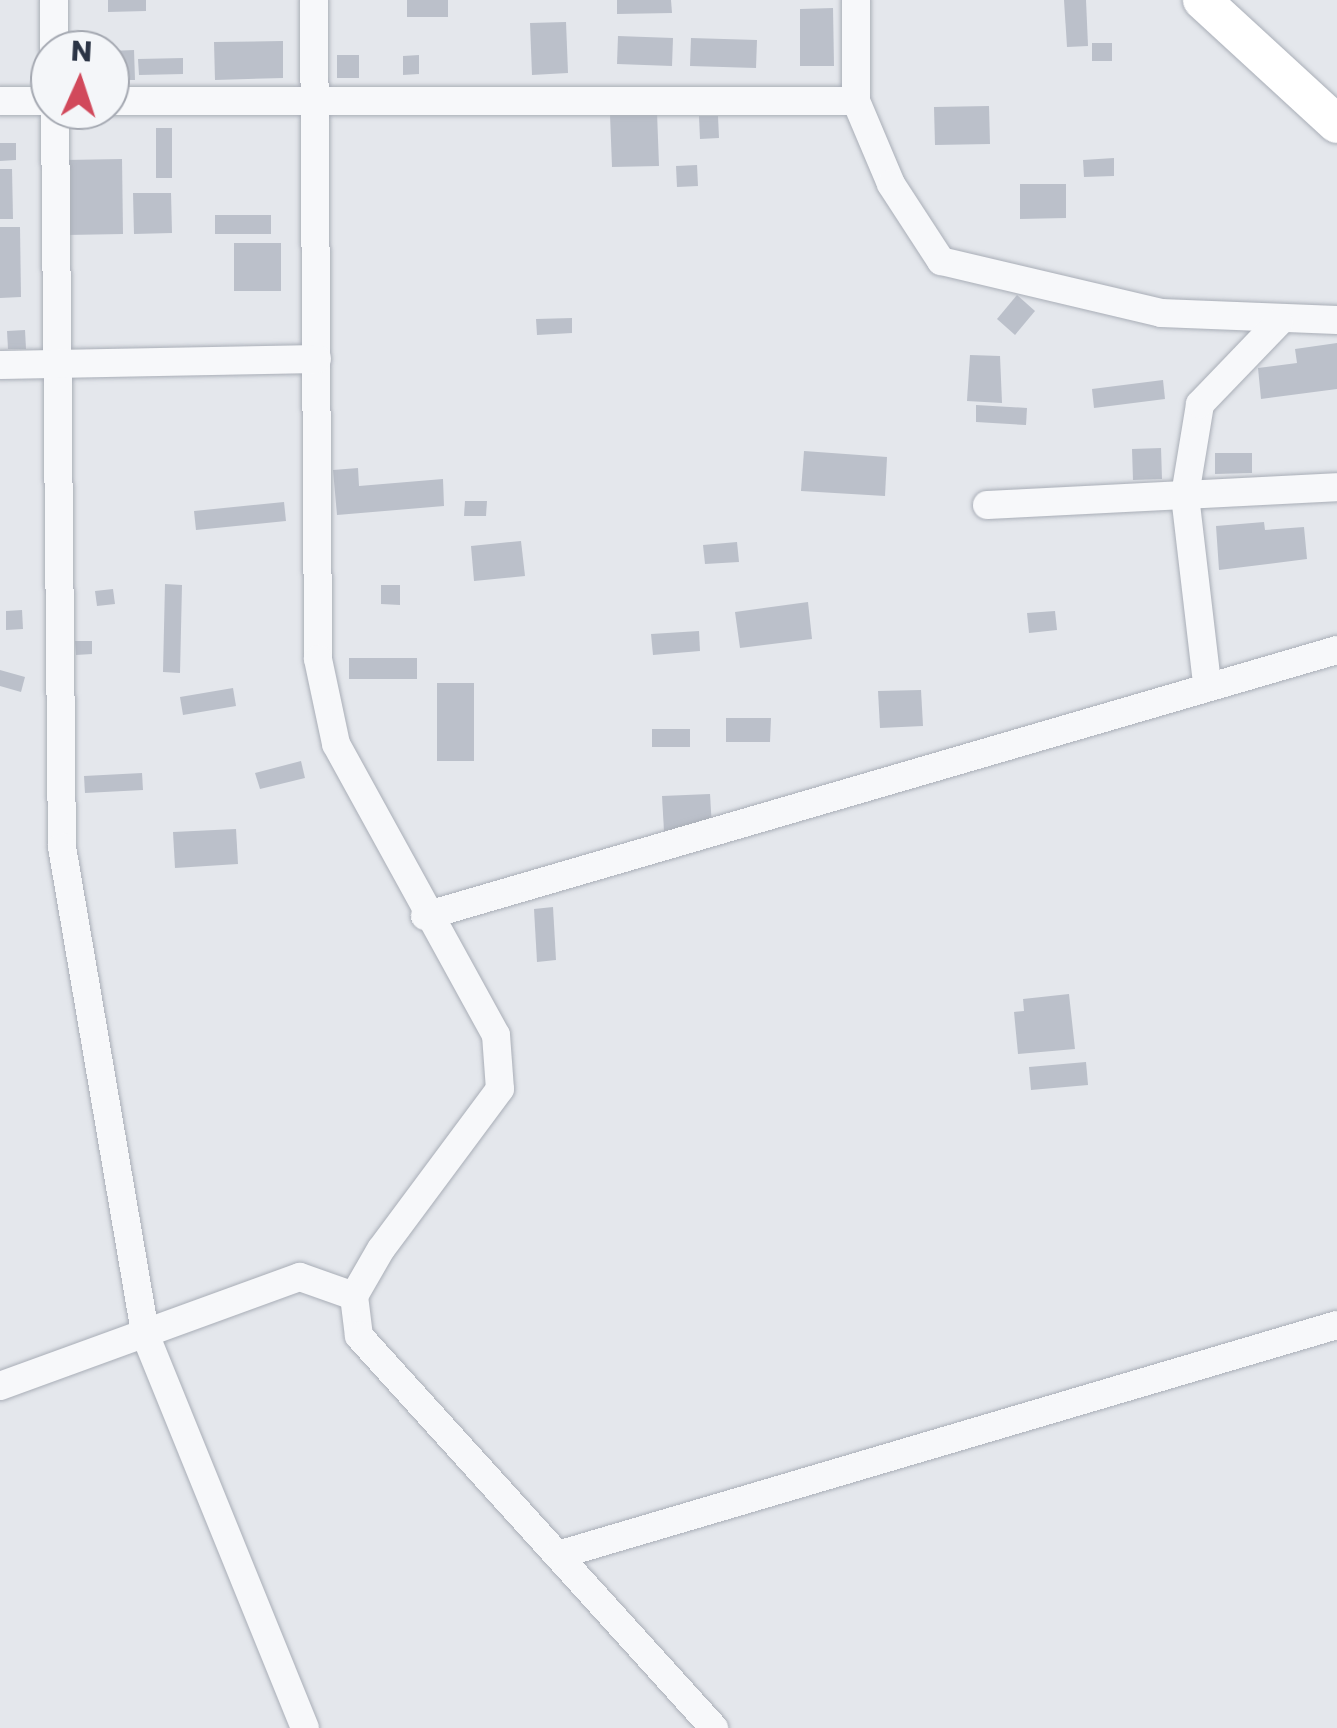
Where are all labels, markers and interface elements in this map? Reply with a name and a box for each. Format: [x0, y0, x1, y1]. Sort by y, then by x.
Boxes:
north arrow [30, 30, 130, 130]
text: N [70, 32, 93, 72]

